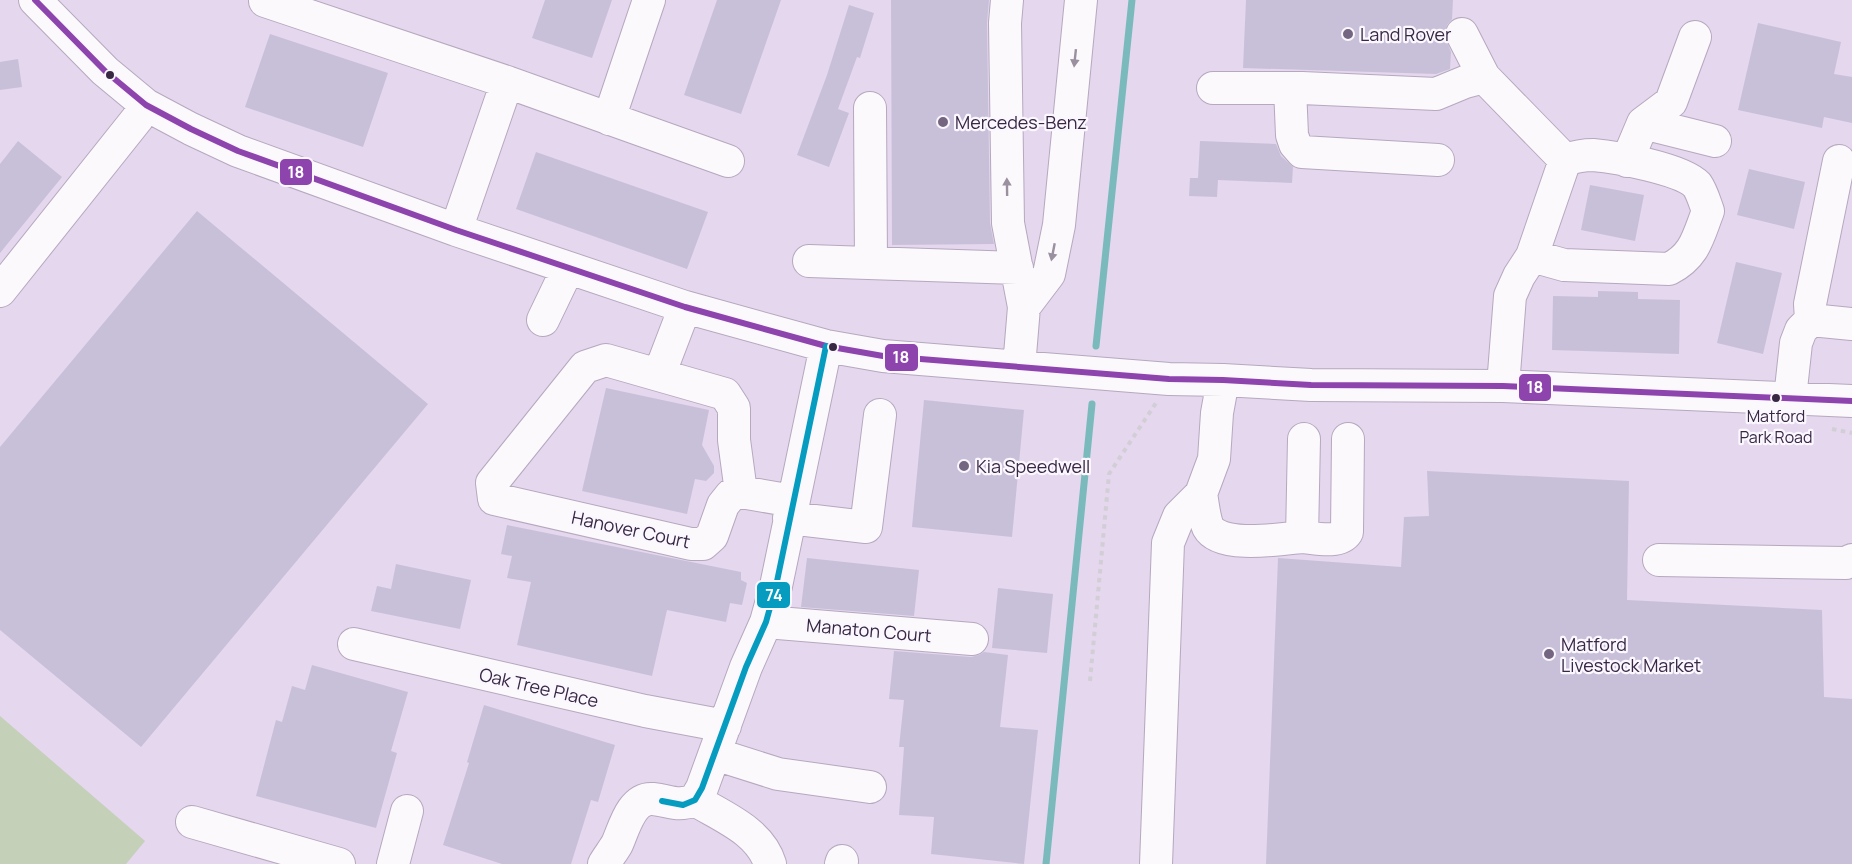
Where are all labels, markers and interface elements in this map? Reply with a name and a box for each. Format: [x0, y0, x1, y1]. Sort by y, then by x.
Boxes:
place label: Land Rover [1360, 22, 1452, 46]
marker: Land Rover [1341, 27, 1355, 41]
one-way arrow [1070, 49, 1080, 68]
unlabelled marker [104, 69, 116, 81]
place label: Mercedes-Benz [955, 110, 1087, 134]
marker: Mercedes-Benz [936, 115, 950, 129]
line badge: 18 [279, 158, 313, 186]
text: 18 [288, 161, 304, 183]
one-way arrow [1002, 178, 1012, 197]
one-way arrow [1048, 243, 1057, 262]
unlabelled marker [827, 341, 839, 353]
line badge: 18 [884, 343, 919, 372]
text: 18 [893, 346, 909, 368]
line badge: 18 [1518, 373, 1552, 402]
text: 18 [1527, 376, 1543, 398]
marker: Matford Park Road [1770, 392, 1782, 404]
place label: Matford Park Road [1739, 405, 1813, 448]
place label: Kia Speedwell [976, 454, 1090, 478]
marker: Kia Speedwell [957, 459, 971, 473]
street label: Hanover Court [570, 505, 692, 553]
line badge: 74 [756, 581, 791, 609]
text: 74 [765, 584, 783, 606]
street label: Manaton Court [805, 613, 933, 647]
place label: Matford Livestock Market [1561, 632, 1701, 677]
marker: Matford Livestock Market [1542, 647, 1556, 661]
street label: Oak Tree Place [477, 662, 601, 712]

